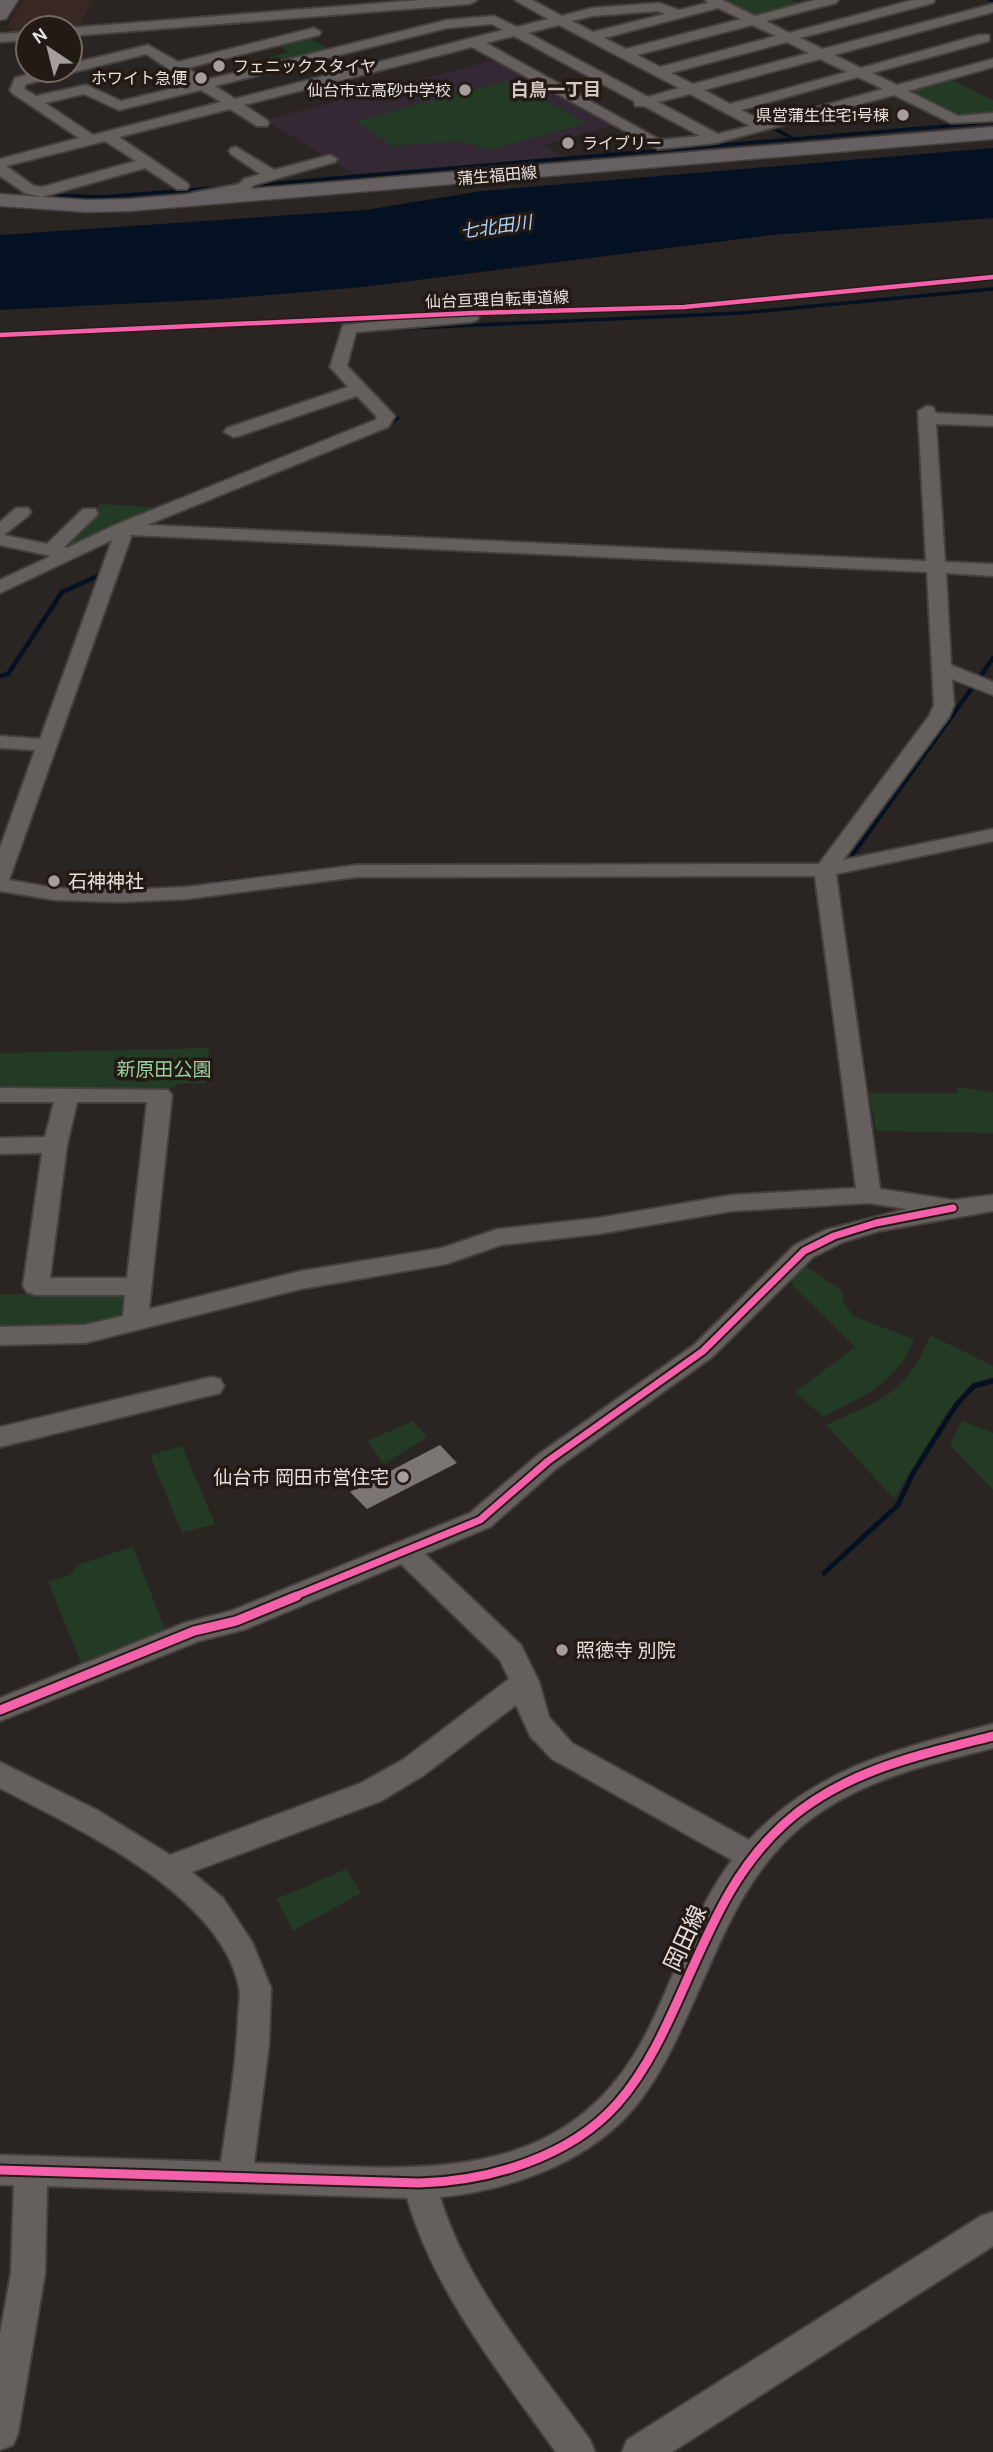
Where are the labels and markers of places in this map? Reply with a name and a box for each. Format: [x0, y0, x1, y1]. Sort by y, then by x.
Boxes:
place label: フェニックスタイヤ [233, 57, 376, 76]
marker: フェニックスタイヤ [211, 58, 227, 74]
place label: ホワイト急便 [91, 69, 187, 88]
marker: ホワイト急便 [193, 70, 209, 86]
place label: 仙台市立高砂中学校 [307, 81, 451, 100]
marker: 仙台市立高砂中学校 [457, 82, 473, 98]
place label: 県営蒲生住宅1号棟 [756, 106, 889, 125]
marker: 県営蒲生住宅1号棟 [895, 107, 911, 123]
place label: ライブリー [582, 134, 662, 153]
marker: ライブリー [560, 135, 576, 151]
place label: 石神神社 [68, 871, 144, 893]
marker: 石神神社 [46, 873, 62, 889]
place label: 仙台市 岡田市営住宅 [213, 1467, 389, 1489]
marker: 仙台市 岡田市営住宅 [395, 1469, 411, 1485]
place label: 照徳寺 別院 [576, 1640, 676, 1662]
marker: 照徳寺 別院 [554, 1642, 570, 1658]

